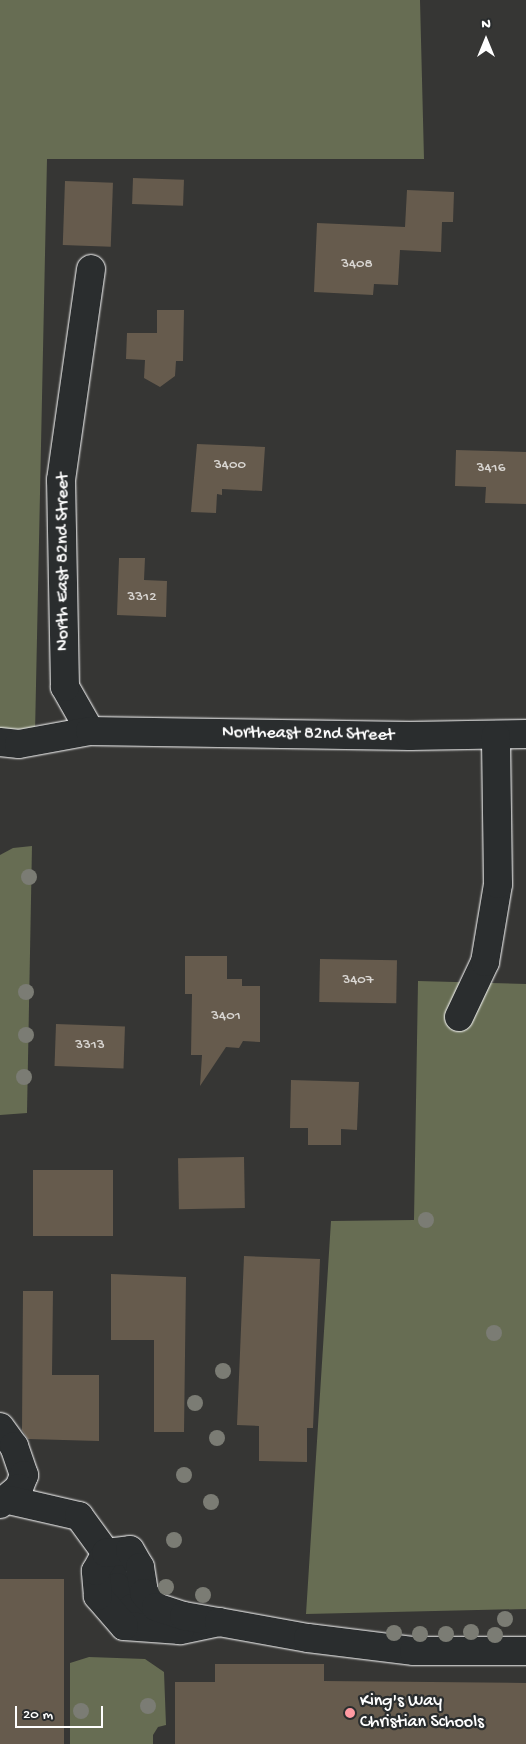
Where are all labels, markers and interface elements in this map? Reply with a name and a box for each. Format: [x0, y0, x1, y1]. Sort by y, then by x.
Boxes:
north arrow [461, 15, 511, 65]
text: N [481, 16, 491, 33]
house number: 3408 [341, 256, 373, 274]
house number: 3400 [214, 457, 246, 475]
house number: 3416 [477, 460, 505, 478]
street label: North East 82nd Street [53, 473, 75, 651]
house number: 3312 [128, 589, 156, 607]
street label: Northeast 82nd Street [222, 723, 394, 747]
house number: 3407 [342, 972, 374, 990]
house number: 3401 [211, 1008, 241, 1026]
house number: 3313 [75, 1037, 105, 1055]
place label: King's Way Christian Schools [360, 1692, 484, 1735]
scale bar [18, 1696, 105, 1728]
text: 20 m [23, 1706, 53, 1724]
marker: King's Way Christian Schools [344, 1707, 356, 1719]

